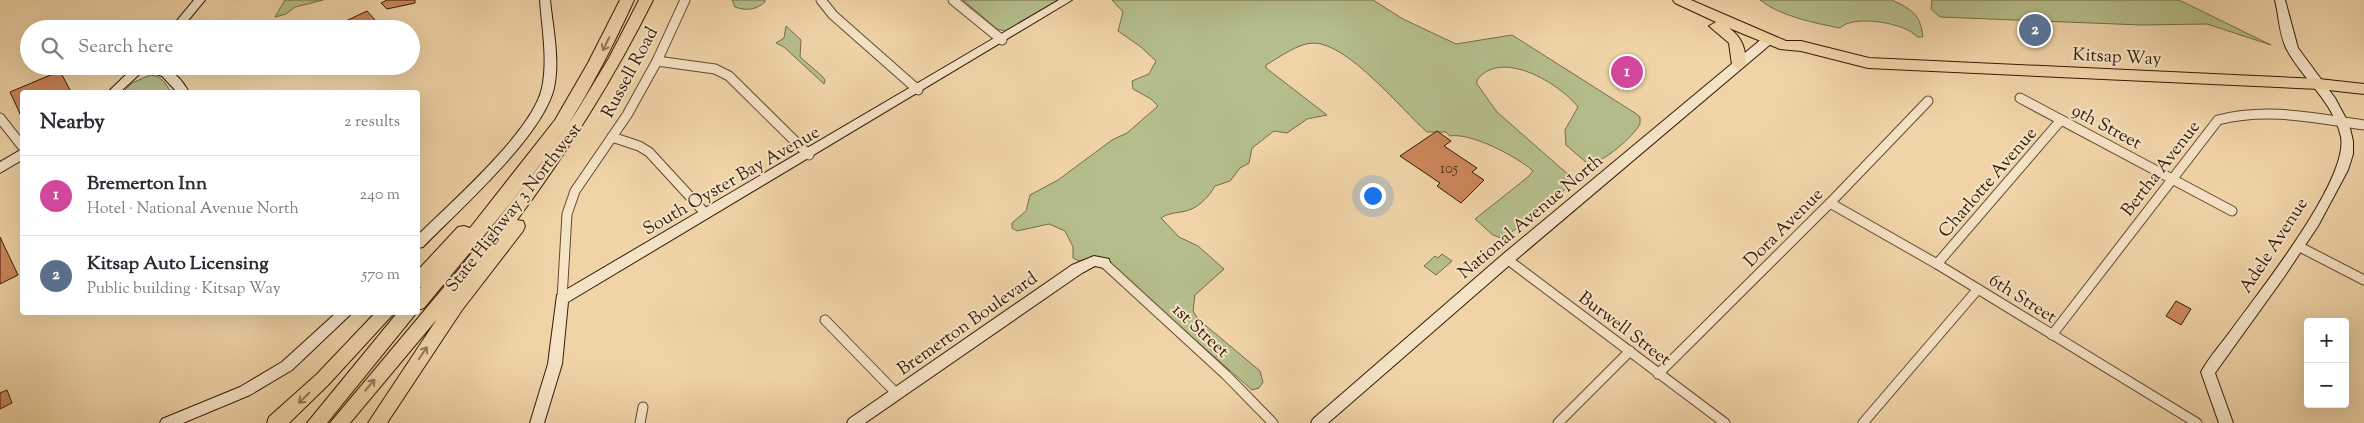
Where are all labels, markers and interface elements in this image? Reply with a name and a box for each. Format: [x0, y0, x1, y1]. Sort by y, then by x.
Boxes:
pin: 2 [2019, 11, 2051, 49]
search box [20, 20, 420, 75]
street label: Russell Road [596, 23, 666, 123]
icon: search [38, 34, 66, 62]
text: Search here [78, 34, 173, 61]
one-way arrow [601, 36, 610, 51]
street label: Kitsap Way [2072, 43, 2162, 73]
pin: 1 [1611, 53, 1643, 91]
street label: 9th Street [2067, 99, 2146, 157]
text: Nearby [40, 108, 105, 138]
text: 2 results [344, 111, 400, 134]
street label: Bertha Avenue [2116, 116, 2207, 223]
street label: State Highway 3 Northwest [440, 118, 589, 299]
street label: South Oyster Bay Avenue [639, 120, 825, 243]
street label: Charlotte Avenue [1933, 122, 2044, 244]
street label: National Avenue North [1453, 149, 1610, 286]
house number: 105 [1440, 159, 1458, 180]
text: Bremerton Inn [87, 171, 207, 198]
your location [1360, 183, 1386, 209]
street label: Dora Avenue [1739, 183, 1830, 274]
text: 1 [53, 184, 59, 207]
text: 240 m [359, 184, 400, 207]
street label: Adele Avenue [2234, 193, 2315, 299]
text: Hotel · National Avenue North [87, 198, 299, 221]
text: Kitsap Auto Licensing [87, 251, 268, 278]
text: 2 [52, 264, 60, 287]
text: 570 m [362, 264, 400, 287]
street label: Bremerton Boulevard [893, 266, 1043, 383]
street label: 6th Street [1983, 269, 2061, 331]
text: Public building · Kitsap Way [87, 278, 281, 301]
street label: Burwell Street [1572, 286, 1676, 373]
street label: 1st Street [1165, 298, 1234, 365]
map controls [2304, 318, 2349, 408]
button: + [2304, 318, 2349, 363]
one-way arrow [418, 346, 428, 360]
button: − [2304, 363, 2349, 408]
one-way arrow [365, 379, 376, 392]
one-way arrow [298, 392, 310, 404]

